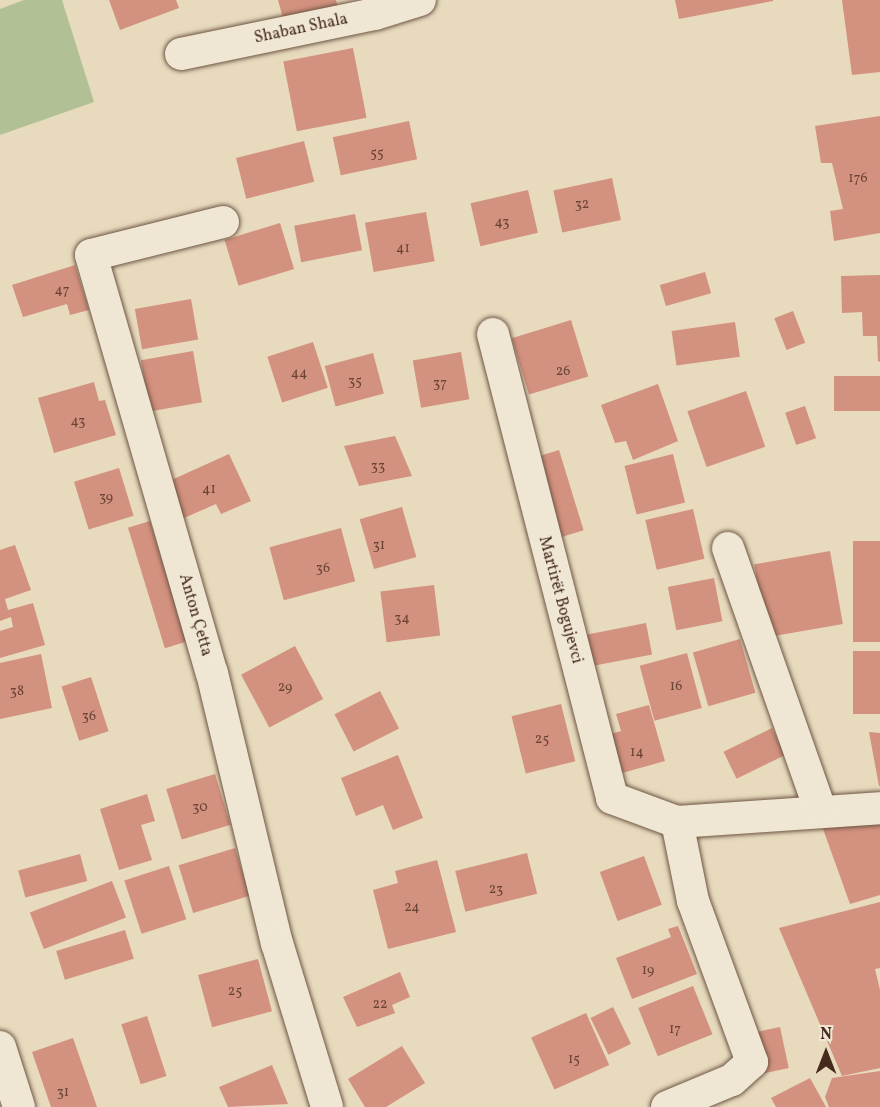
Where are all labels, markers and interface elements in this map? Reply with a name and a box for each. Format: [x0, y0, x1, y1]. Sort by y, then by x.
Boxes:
street label: Shaban Shala [253, 10, 349, 48]
house number: 55 [370, 146, 384, 162]
house number: 176 [848, 171, 868, 187]
house number: 32 [575, 197, 589, 213]
house number: 43 [495, 215, 509, 231]
house number: 41 [396, 241, 410, 257]
house number: 47 [54, 283, 70, 299]
house number: 26 [556, 364, 570, 380]
house number: 44 [291, 366, 307, 382]
house number: 35 [348, 374, 362, 390]
house number: 37 [433, 376, 447, 392]
house number: 43 [71, 414, 85, 430]
house number: 33 [371, 459, 385, 475]
house number: 41 [202, 482, 216, 498]
house number: 39 [99, 490, 113, 506]
street label: Martirët Bogujevci [534, 534, 586, 666]
house number: 31 [373, 538, 385, 554]
house number: 36 [316, 561, 330, 577]
street label: Anton Çetta [174, 572, 216, 658]
house number: 34 [394, 611, 410, 627]
house number: 16 [670, 679, 682, 695]
house number: 29 [278, 680, 292, 696]
house number: 38 [10, 684, 24, 700]
house number: 36 [82, 709, 96, 725]
house number: 25 [535, 732, 549, 748]
house number: 14 [630, 745, 644, 761]
house number: 30 [192, 800, 208, 816]
house number: 23 [489, 882, 503, 898]
house number: 24 [404, 900, 420, 916]
house number: 19 [642, 963, 654, 979]
house number: 25 [228, 984, 242, 1000]
house number: 22 [372, 997, 388, 1013]
house number: 17 [669, 1022, 681, 1038]
north arrow [796, 1023, 856, 1083]
text: N [820, 1024, 832, 1046]
house number: 15 [568, 1052, 580, 1068]
house number: 31 [57, 1085, 69, 1101]

